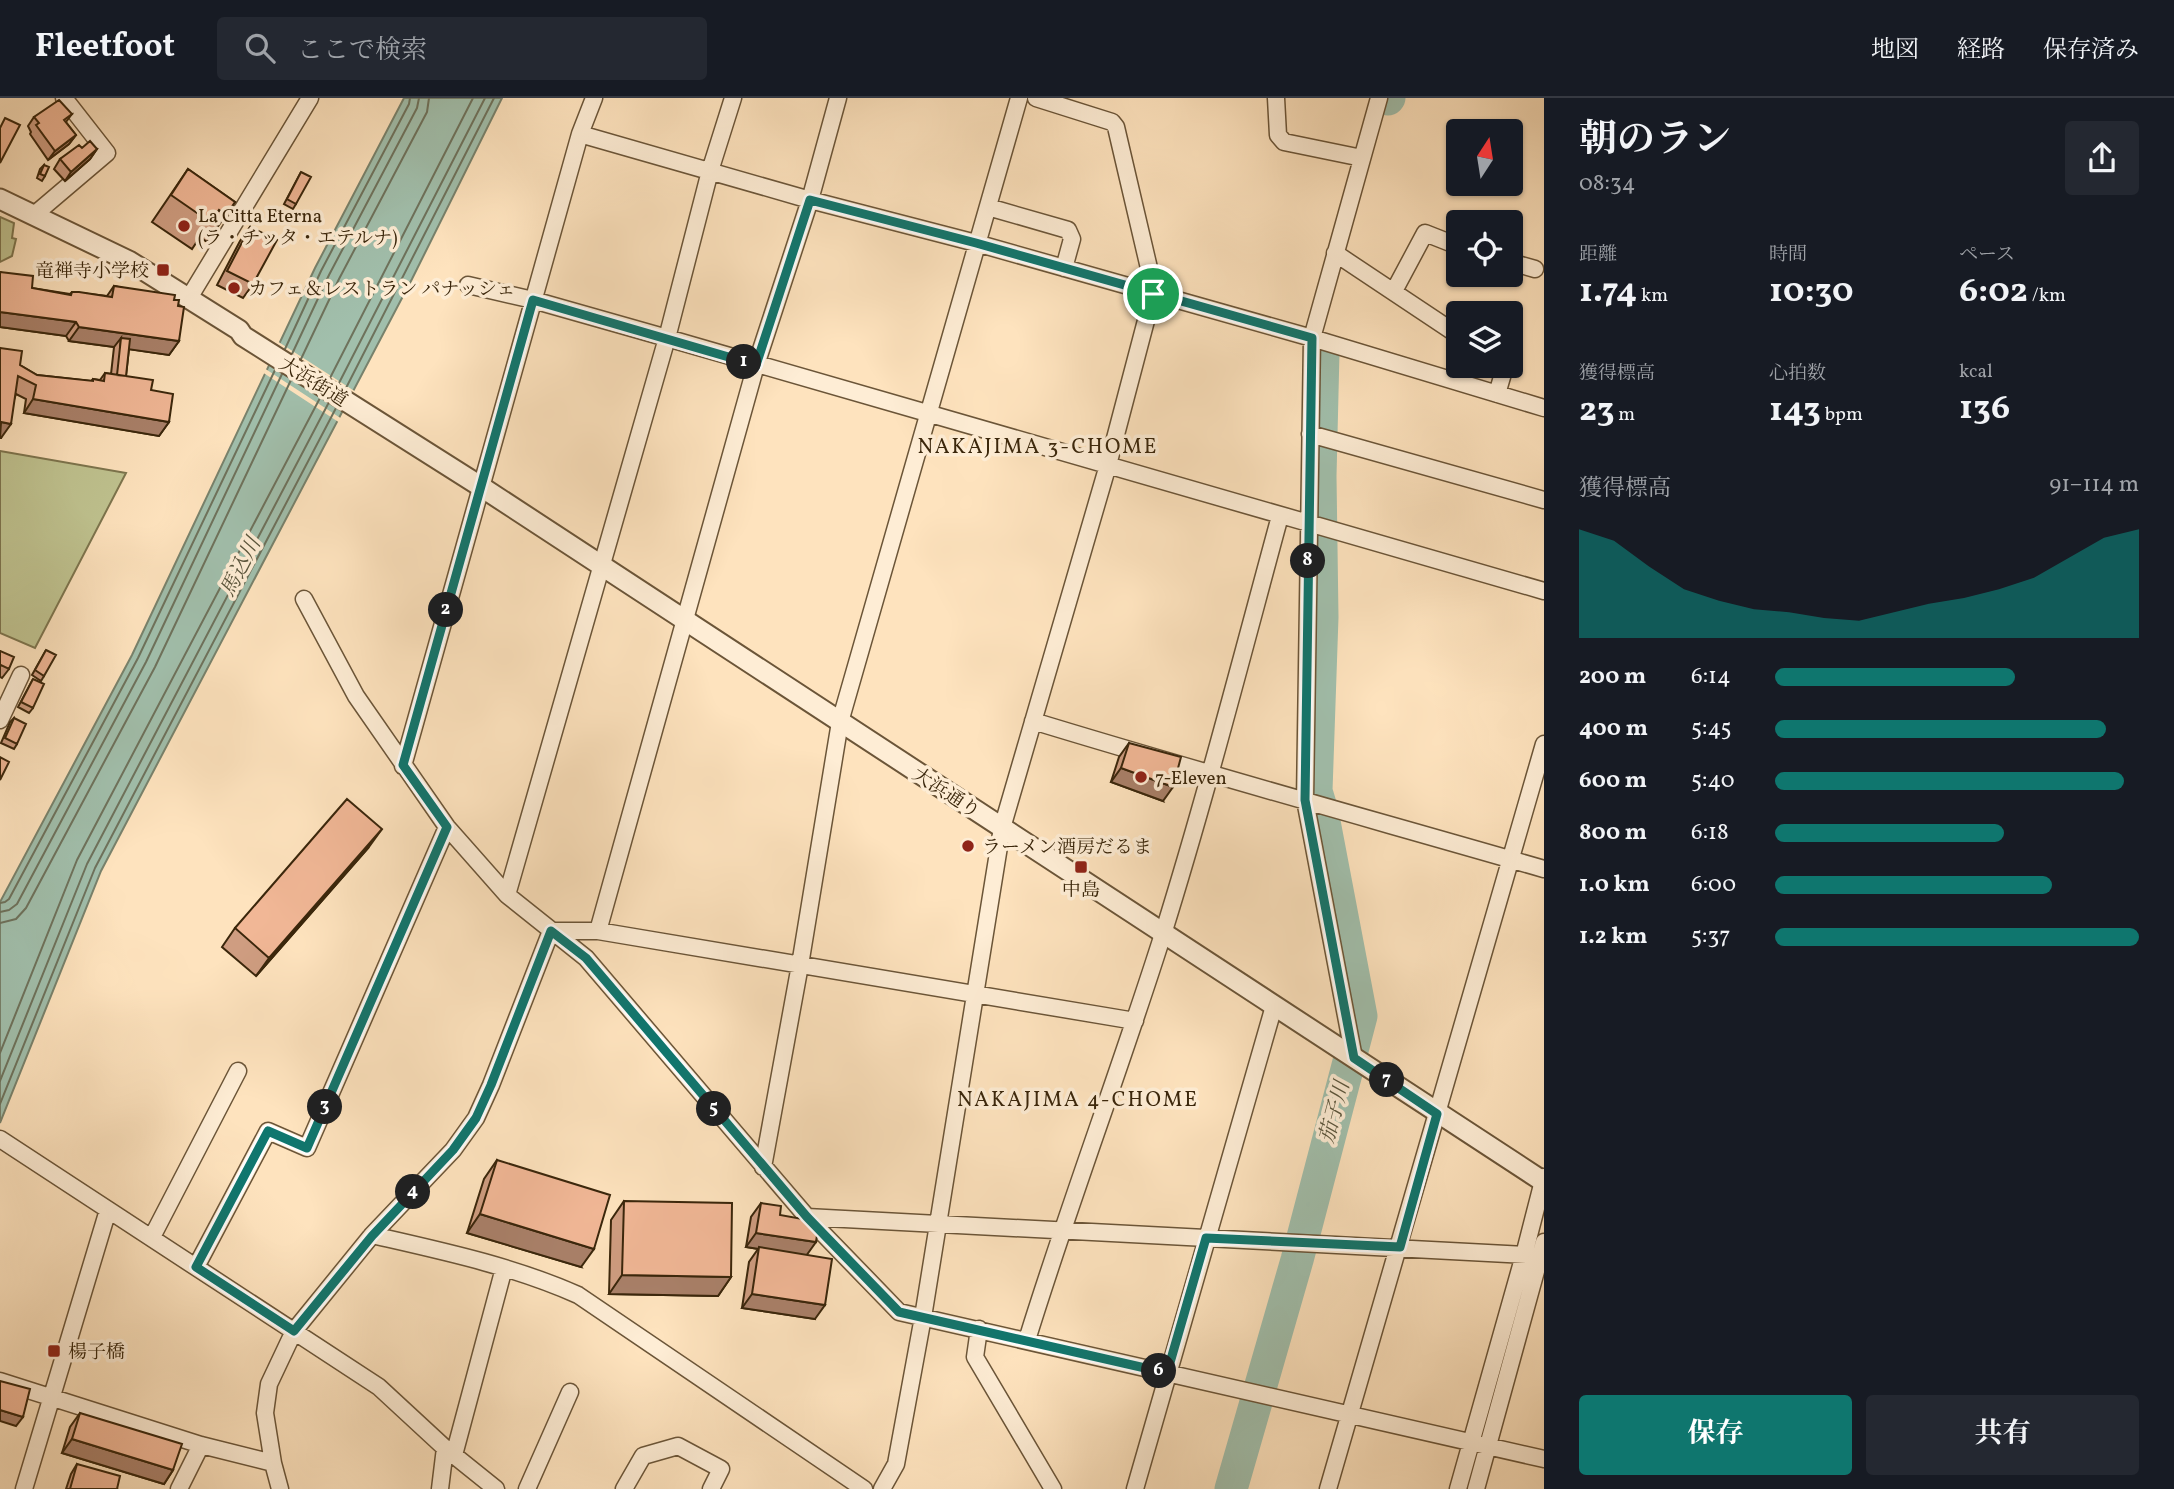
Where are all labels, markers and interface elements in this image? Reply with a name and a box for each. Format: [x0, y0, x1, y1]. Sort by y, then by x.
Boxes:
search box [217, 17, 707, 80]
text: Fleetfoot [35, 25, 175, 71]
icon: search [241, 29, 279, 67]
text: ここで検索 [297, 33, 427, 69]
text: 地図 [1871, 34, 1919, 68]
text: 経路 [1957, 34, 2005, 68]
text: 保存済み [2043, 34, 2139, 68]
text: 朝のラン [1579, 115, 1731, 168]
north arrow [1446, 119, 1522, 196]
map controls [1446, 119, 1523, 378]
button: share [2065, 121, 2139, 195]
text: 08:34 [1579, 168, 1635, 200]
place label: La Citta Eterna (ラ・チッタ・エテルナ) [198, 204, 398, 252]
button: locate [1446, 210, 1523, 287]
marker: La Citta Eterna (ラ・チッタ・エテルナ) [176, 218, 192, 234]
text: 距離 [1579, 242, 1617, 268]
text: 時間 [1769, 242, 1807, 268]
text: ペース [1959, 242, 2015, 268]
place label: 竜禅寺小学校 [35, 259, 149, 285]
marker: 竜禅寺小学校 [155, 262, 171, 278]
pin [1123, 264, 1183, 324]
text: 1.74 [1579, 268, 1637, 316]
text: 10:30 [1769, 268, 1853, 316]
text: 6:02 [1959, 268, 2028, 316]
icon: arrive [1134, 275, 1172, 313]
place label: カフェ＆レストラン パナッシェ [248, 277, 516, 303]
marker: カフェ＆レストラン パナッシェ [226, 280, 242, 296]
text: km [1637, 283, 1668, 309]
text: /km [2028, 283, 2066, 309]
button: layers [1446, 301, 1523, 378]
pin: 1 [726, 344, 762, 380]
text: 1 [740, 348, 747, 374]
street label: 大浜街道 [274, 352, 352, 414]
text: kcal [1959, 359, 1993, 385]
text: 獲得標高 [1579, 361, 1655, 387]
text: 心拍数 [1769, 361, 1826, 387]
text: 136 [1959, 385, 2010, 433]
text: 23 [1579, 387, 1615, 435]
text: 143 [1769, 387, 1821, 435]
text: m [1615, 402, 1635, 428]
text: bpm [1821, 402, 1863, 428]
district label: NAKAJIMA 3-CHOME [918, 433, 1158, 462]
text: 91–114 m [2049, 469, 2139, 501]
text: 獲得標高 [1579, 473, 1671, 505]
water label: 馬込川 [214, 531, 269, 602]
pin: 8 [1290, 544, 1326, 578]
text: 8 [1302, 547, 1313, 573]
pin: 2 [428, 592, 464, 628]
text: 2 [441, 596, 450, 622]
text: 200 m [1579, 661, 1646, 693]
text: 6:14 [1691, 661, 1731, 693]
text: 400 m [1579, 713, 1648, 745]
text: 5:45 [1691, 713, 1732, 745]
street label: 大浜通り [907, 762, 985, 825]
text: 600 m [1579, 765, 1647, 797]
text: 5:40 [1691, 765, 1735, 797]
place label: 7-Eleven [1155, 766, 1227, 792]
marker: 7-Eleven [1133, 769, 1149, 785]
text: 800 m [1579, 817, 1647, 849]
text: 6:18 [1691, 817, 1729, 849]
place label: ラーメン酒房だるま [982, 835, 1152, 861]
marker: ラーメン酒房だるま [960, 838, 976, 854]
marker: 中島 [1073, 859, 1089, 875]
text: 1.0 km [1579, 869, 1650, 901]
text: 6:00 [1691, 869, 1736, 901]
place label: 中島 [1062, 878, 1100, 904]
text: 1.2 km [1579, 921, 1648, 953]
text: 5:37 [1691, 921, 1730, 953]
pin: 7 [1370, 1062, 1404, 1098]
text: 7 [1382, 1066, 1391, 1092]
water label: 茄子川 [1313, 1076, 1358, 1147]
district label: NAKAJIMA 4-CHOME [957, 1086, 1199, 1115]
pin: 3 [308, 1090, 342, 1124]
pin: 5 [696, 1091, 732, 1126]
text: 3 [320, 1093, 329, 1119]
text: 5 [709, 1095, 718, 1121]
pin: 4 [396, 1174, 430, 1210]
text: 4 [407, 1178, 418, 1204]
place label: 楊子橋 [68, 1340, 125, 1366]
marker: 楊子橋 [46, 1343, 62, 1359]
pin: 6 [1142, 1354, 1176, 1388]
text: 6 [1153, 1357, 1164, 1383]
button: 保存 [1579, 1395, 1852, 1475]
button: 共有 [1866, 1395, 2139, 1475]

